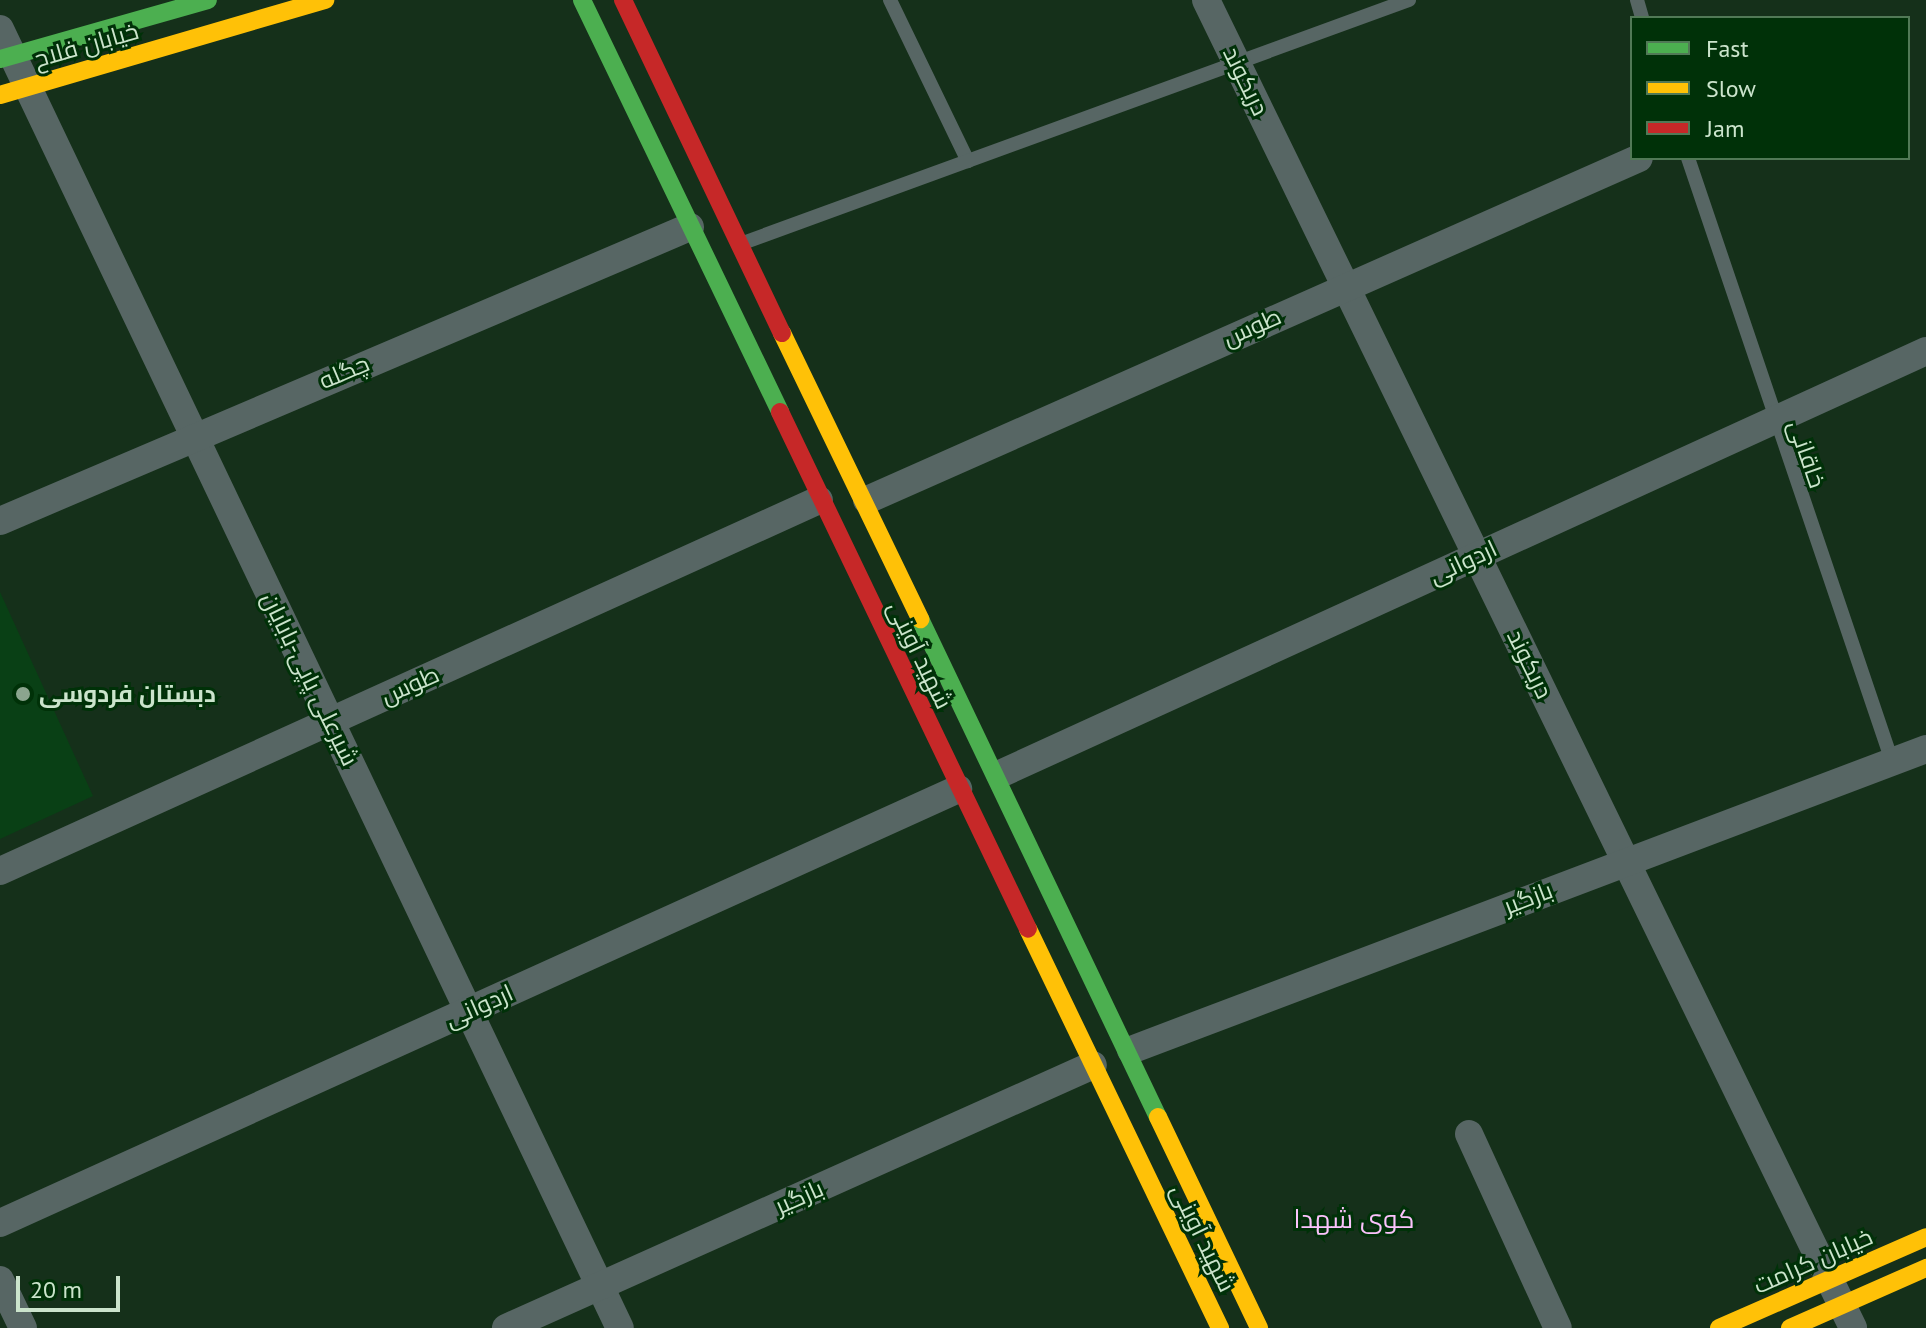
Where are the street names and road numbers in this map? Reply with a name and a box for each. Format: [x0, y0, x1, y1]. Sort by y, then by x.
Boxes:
street label: خیابان فلاح [30, 16, 142, 74]
street label: دریکوند [1217, 42, 1275, 120]
street label: طوس [1218, 301, 1286, 353]
street label: چگله [315, 349, 373, 395]
street label: خاقانی [1782, 416, 1832, 492]
street label: اردوانی [1425, 534, 1501, 590]
street label: شیرعلی پاپی-بابایان [256, 588, 364, 770]
street label: شهید آوینی [882, 596, 958, 714]
street label: دریکوند [1501, 625, 1559, 703]
street label: طوس [376, 659, 444, 711]
street label: بازگیر [1499, 876, 1557, 920]
street label: اردوانی [440, 978, 518, 1034]
street label: بازگیر [770, 1174, 828, 1220]
street label: شهید آوینی [1165, 1179, 1241, 1297]
street label: خیابان کرامت [1749, 1222, 1877, 1300]

